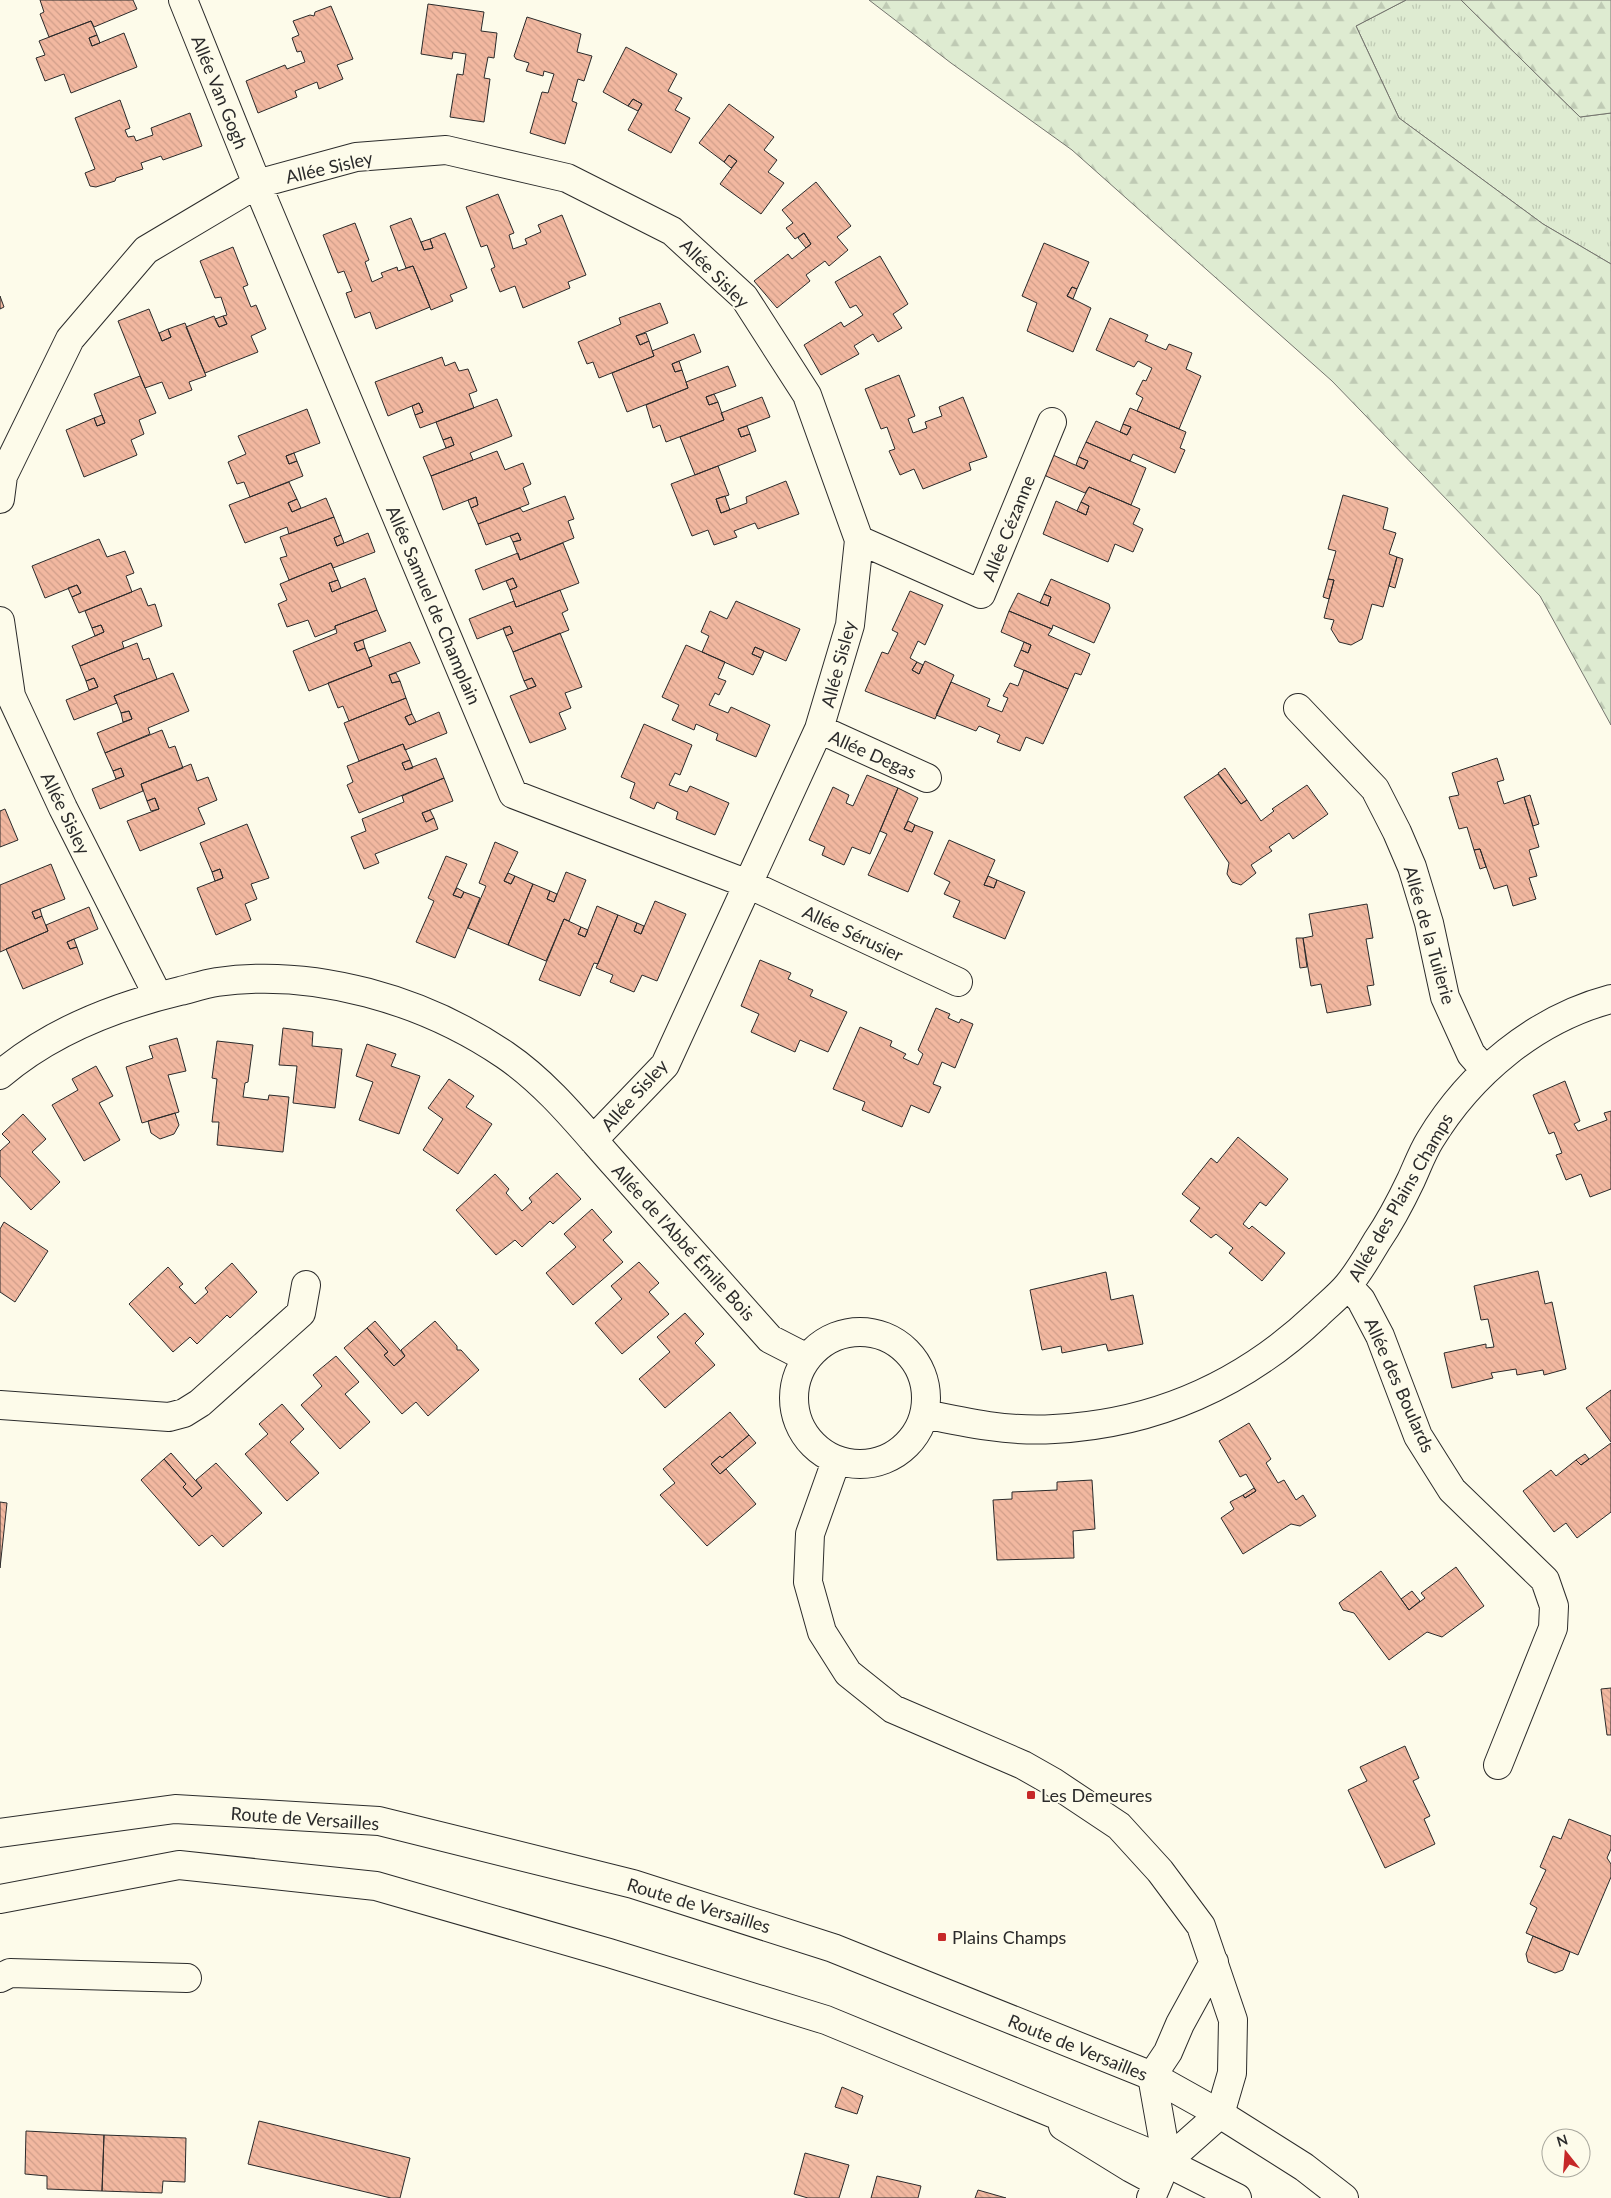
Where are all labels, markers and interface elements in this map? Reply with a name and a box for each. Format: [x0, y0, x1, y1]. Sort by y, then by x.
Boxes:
street label: Allée Van Gogh [187, 32, 253, 152]
street label: Allée Sisley [283, 146, 375, 188]
street label: Allée Sisley [676, 234, 755, 313]
street label: Allée Cézanne [977, 472, 1039, 584]
street label: Allée Samuel de Champlain [382, 502, 486, 708]
street label: Allée Sisley [816, 618, 860, 710]
street label: Allée Degas [826, 725, 920, 783]
street label: Allée Sisley [37, 768, 96, 858]
street label: Allée de la Tuilerie [1400, 863, 1460, 1007]
street label: Allée Sérusier [799, 900, 907, 966]
street label: Allée Sisley [596, 1054, 672, 1135]
street label: Allée des Plains Champs [1343, 1109, 1457, 1285]
street label: Allée de l'Abbé Émile Bois [608, 1159, 760, 1325]
street label: Allée des Boulards [1360, 1314, 1440, 1456]
place label: Les Demeures [1041, 1784, 1153, 1806]
marker: Les Demeures [1025, 1789, 1037, 1801]
street label: Route de Versailles [230, 1802, 380, 1834]
street label: Route de Versailles [625, 1873, 774, 1937]
place label: Plains Champs [952, 1926, 1067, 1948]
marker: Plains Champs [936, 1931, 948, 1943]
street label: Route de Versailles [1005, 2009, 1151, 2085]
north arrow [1541, 2128, 1591, 2178]
text: N [1554, 2130, 1570, 2150]

